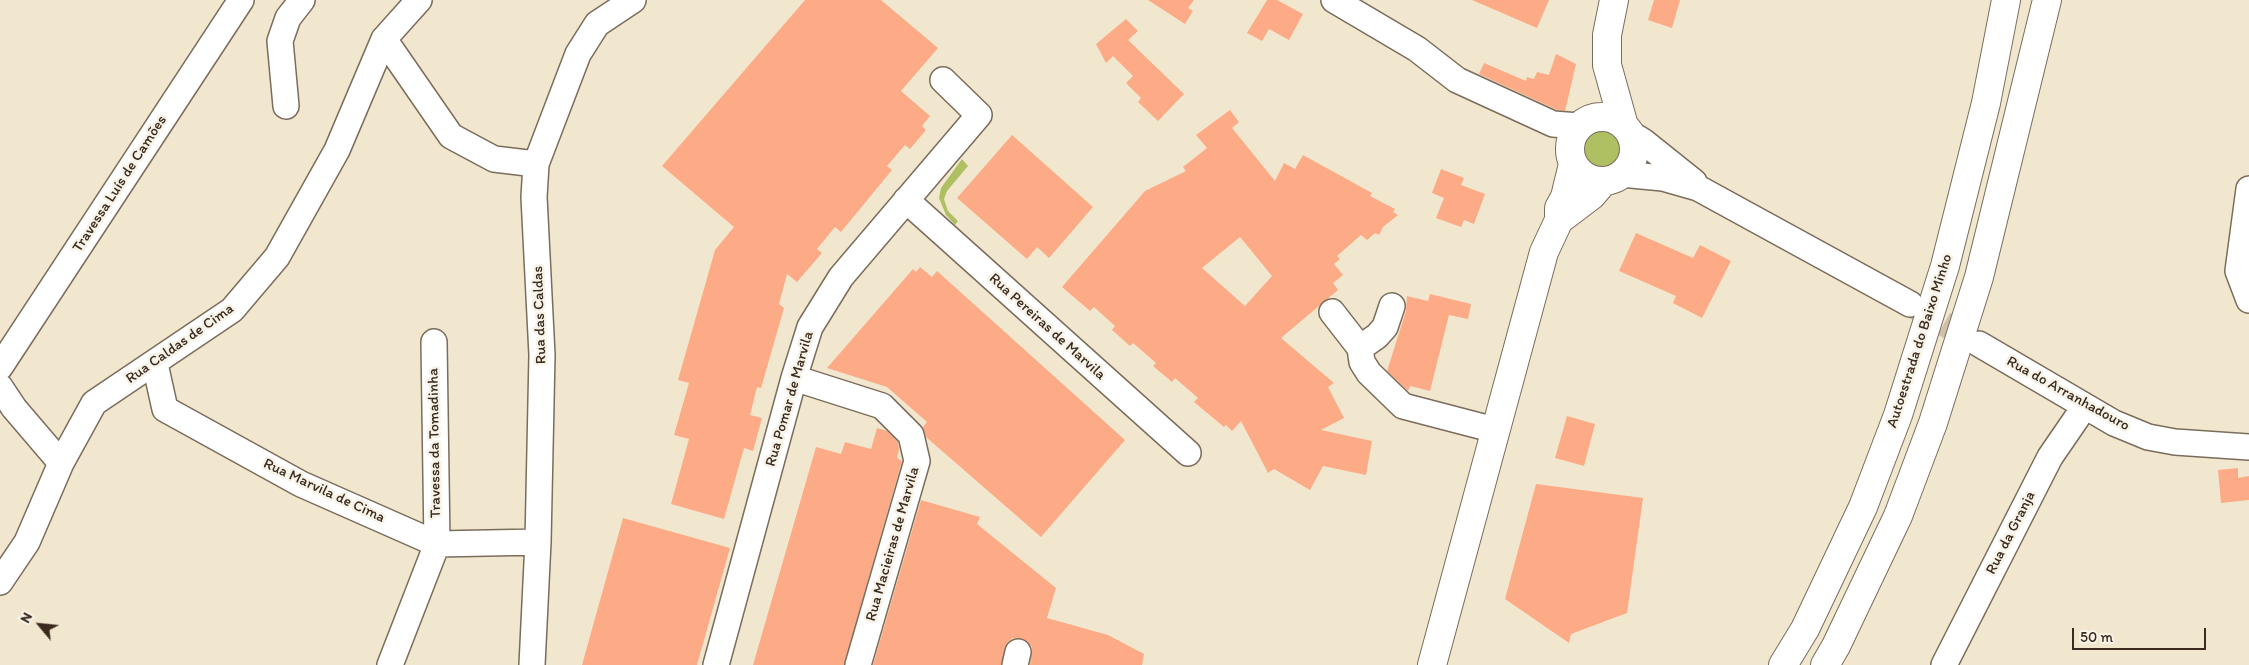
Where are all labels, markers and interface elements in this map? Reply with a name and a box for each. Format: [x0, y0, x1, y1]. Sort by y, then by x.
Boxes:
street label: Travessa Luís de Camões [69, 112, 171, 256]
street label: Autoestrada do Baixo Minho [1883, 252, 1957, 430]
street label: Rua das Caldas [529, 266, 551, 364]
street label: Rua Pereiras de Marvila [985, 270, 1109, 384]
street label: Rua Caldas de Cima [123, 300, 237, 388]
street label: Rua Pomar de Marvila [762, 329, 818, 469]
street label: Rua do Arranhadouro [2003, 353, 2133, 435]
street label: Travessa da Tomadinha [425, 368, 445, 518]
street label: Rua Marvila de Cima [260, 455, 388, 527]
street label: Rua Macieiras de Marvila [862, 465, 924, 623]
street label: Rua da Granja [1982, 488, 2040, 578]
north arrow [15, 600, 65, 650]
text: N [17, 610, 36, 626]
scale bar [2074, 618, 2208, 650]
text: 50 m [2080, 628, 2113, 646]

